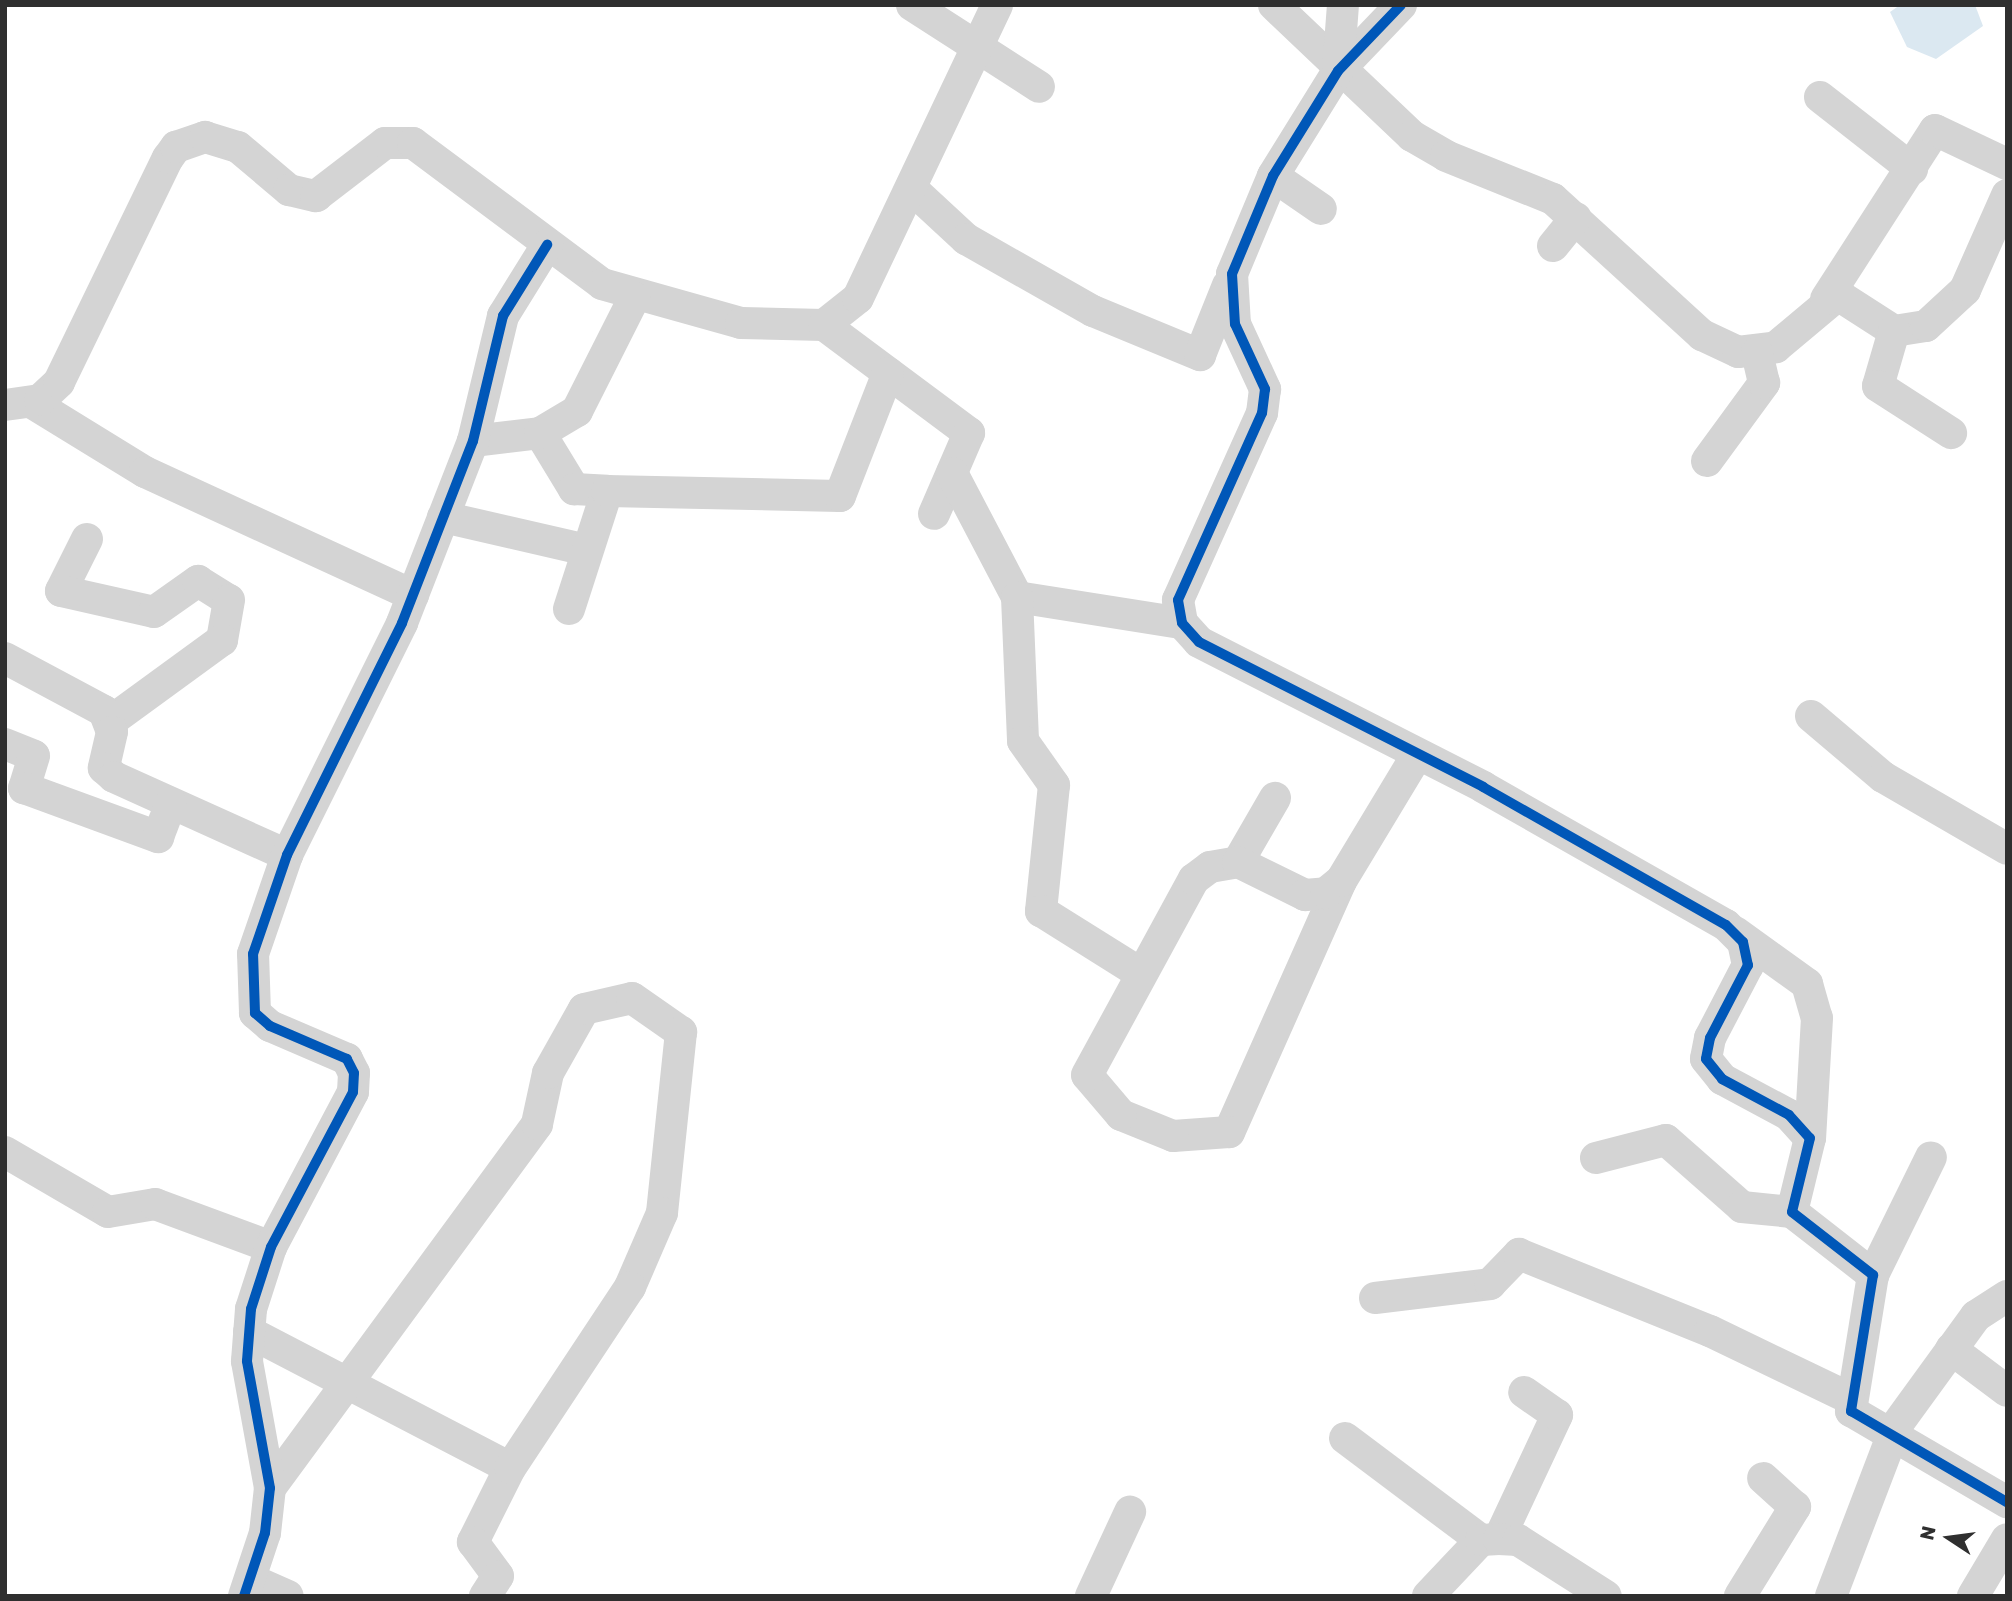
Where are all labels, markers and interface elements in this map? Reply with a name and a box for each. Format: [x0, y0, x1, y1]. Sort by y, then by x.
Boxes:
north arrow [1914, 1503, 1984, 1573]
text: N [1915, 1524, 1941, 1542]

